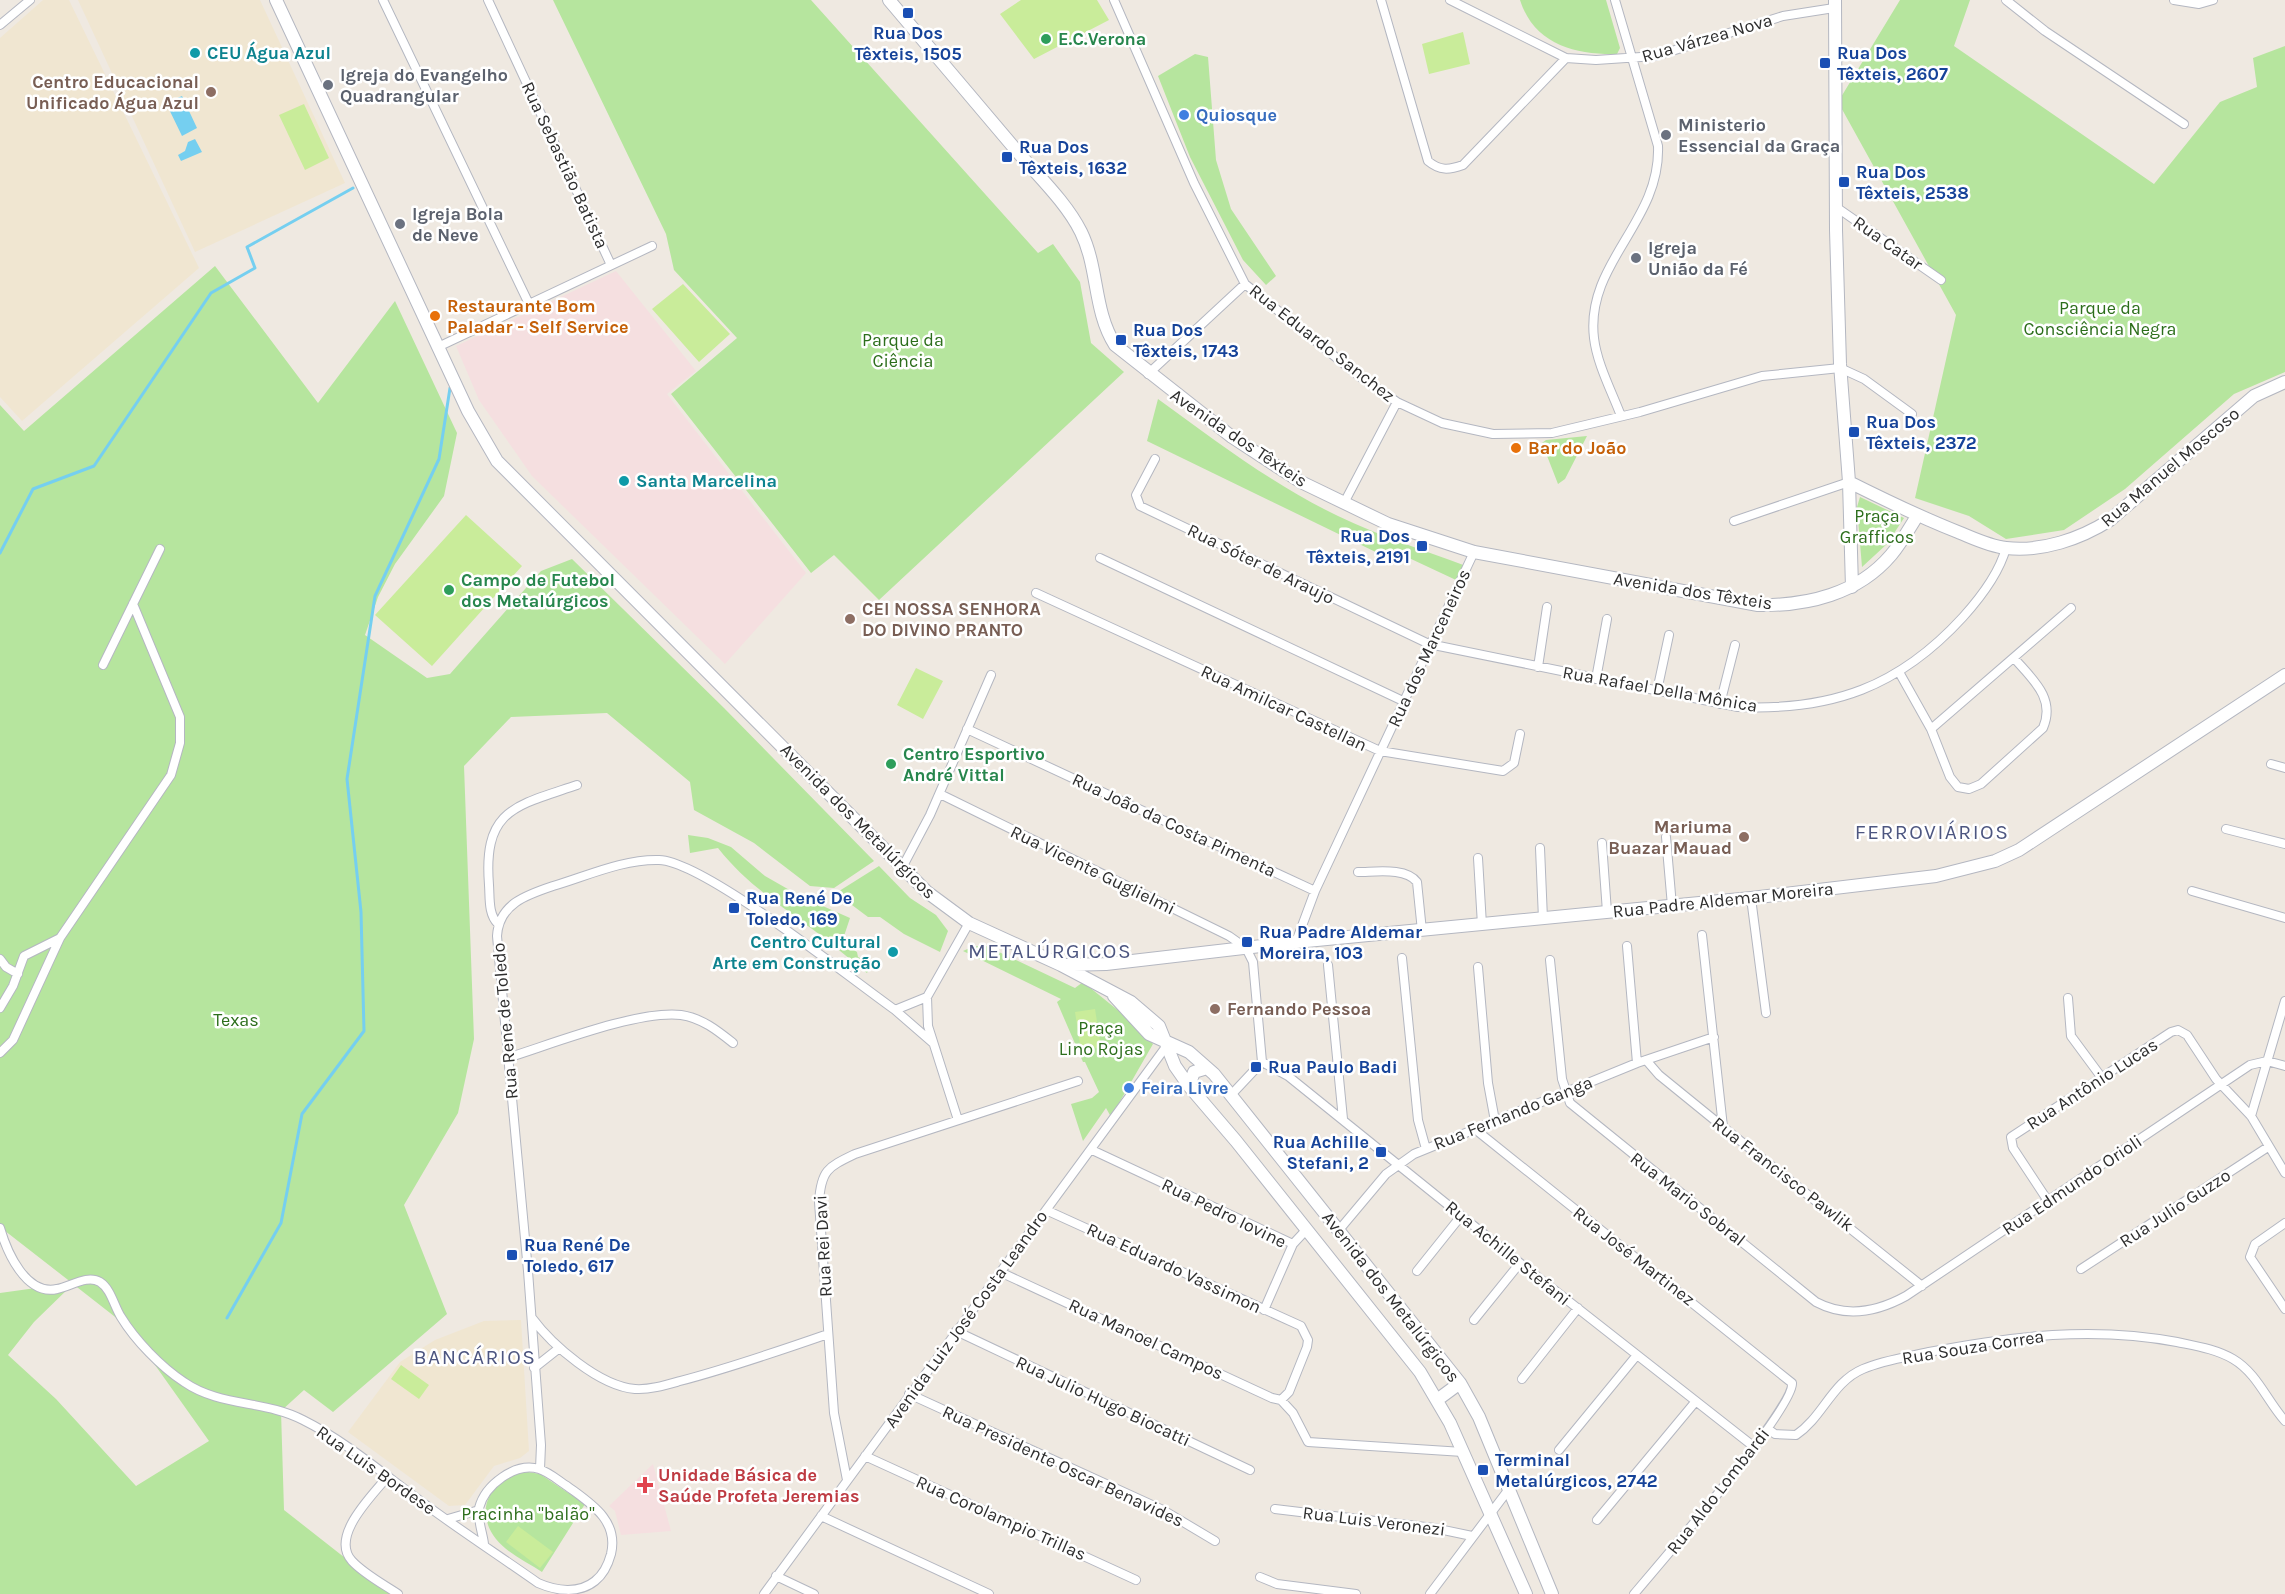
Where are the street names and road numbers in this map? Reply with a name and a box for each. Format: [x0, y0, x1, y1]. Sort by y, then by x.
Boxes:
street label: Rua Várzea Nova [1639, 9, 1775, 67]
street label: Rua Sebastião Batista [517, 78, 613, 252]
street label: Rua Catar [1849, 211, 1928, 275]
street label: Rua Eduardo Sanchez [1245, 279, 1399, 407]
street label: Avenida dos Têxteis [1166, 384, 1312, 492]
street label: Rua Manuel Moscoso [2096, 402, 2244, 532]
street label: Rua Sóter de Araujo [1184, 519, 1338, 609]
street label: Rua dos Marceneiros [1383, 565, 1475, 731]
street label: Avenida dos Têxteis [1612, 568, 1774, 614]
street label: Rua Amilcar Castellan [1197, 660, 1371, 756]
street label: Rua Rafael Della Mônica [1561, 661, 1759, 717]
street label: Avenida dos Metalúrgicos [776, 739, 940, 903]
street label: Rua João da Costa Pimenta [1069, 768, 1279, 882]
street label: Rua Vicente Guglielmi [1007, 820, 1179, 920]
street label: Rua Padre Aldemar Moreira [1611, 877, 1835, 923]
street label: Rua Rene de Toledo [487, 942, 523, 1100]
street label: Rua Antônio Lucas [2022, 1033, 2162, 1135]
street label: Rua Fernando Ganga [1430, 1071, 1596, 1155]
street label: Rua Francisco Pawlik [1708, 1112, 1858, 1236]
street label: Rua Edmundo Orioli [1998, 1130, 2146, 1240]
street label: Rua Mario Sobral [1626, 1147, 1750, 1251]
street label: Rua Julio Guzzo [2115, 1164, 2235, 1252]
street label: Rua Pedro Iovine [1158, 1173, 1290, 1253]
street label: Rua Rei Davi [809, 1194, 837, 1298]
street label: Rua Achille Stefani [1441, 1196, 1575, 1310]
street label: Rua José Martinez [1569, 1202, 1699, 1310]
street label: Avenida Luiz José Costa Leandro [880, 1206, 1052, 1432]
street label: Avenida dos Metalúrgicos [1317, 1207, 1465, 1387]
street label: Rua Eduardo Vassimon [1083, 1218, 1265, 1318]
street label: Rua Manoel Campos [1065, 1294, 1227, 1384]
street label: Rua Souza Correa [1900, 1325, 2046, 1369]
street label: Rua Julio Hugo Biocatti [1012, 1351, 1194, 1451]
street label: Rua Presidente Oscar Benavides [939, 1400, 1187, 1532]
street label: Rua Luis Bordese [312, 1421, 440, 1519]
street label: Rua Aldo Lombardi [1662, 1423, 1774, 1559]
street label: Rua Corolampio Trillas [912, 1471, 1090, 1565]
street label: Rua Luis Veronezi [1301, 1501, 1447, 1541]

